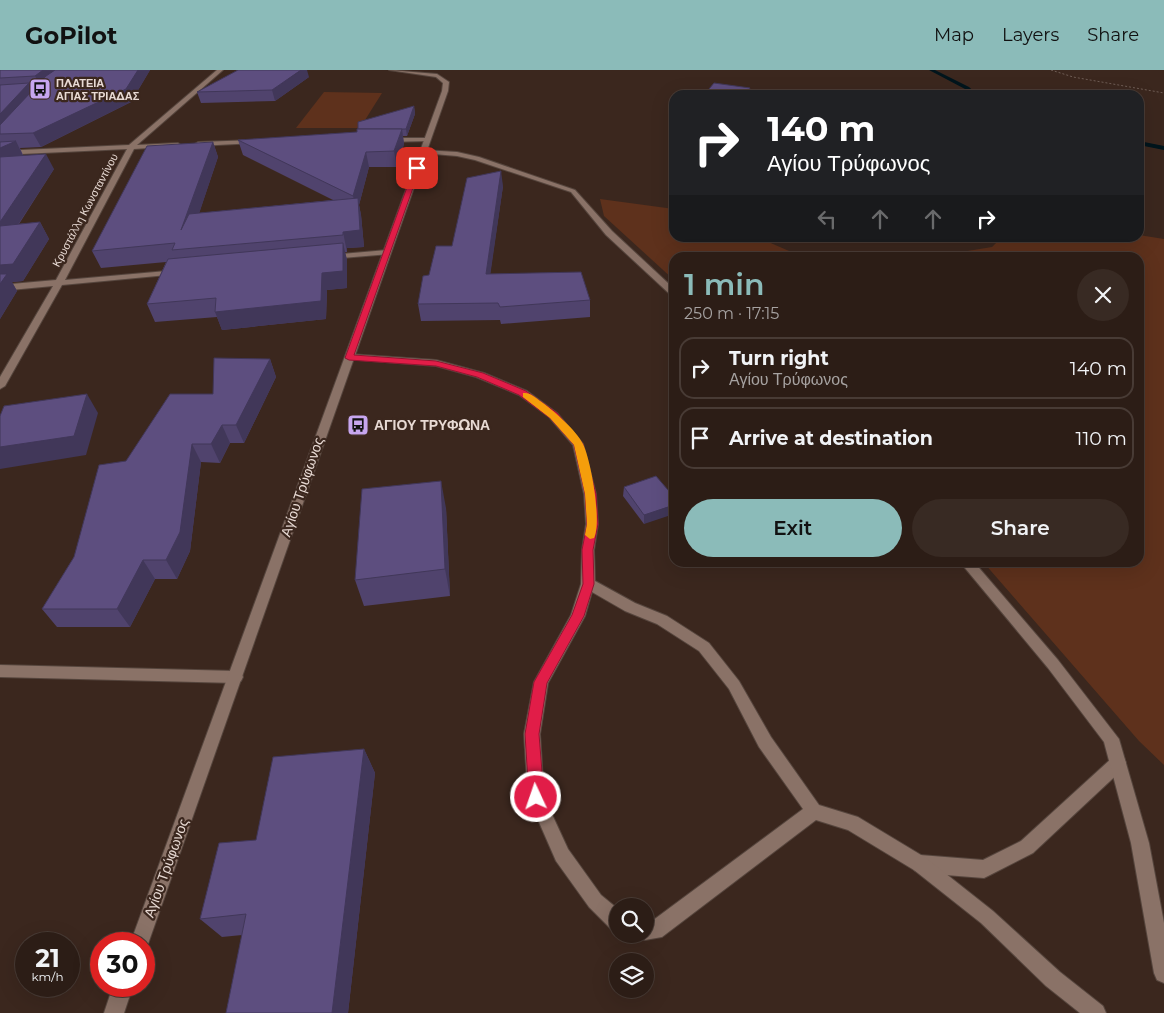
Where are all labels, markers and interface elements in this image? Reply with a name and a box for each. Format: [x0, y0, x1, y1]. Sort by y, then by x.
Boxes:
text: GoPilot [25, 21, 117, 50]
text: Map [934, 24, 974, 46]
text: Layers [1002, 24, 1059, 46]
text: Share [1087, 24, 1139, 46]
place label: ΠΛΑΤΕΙΑ ΑΓΙΑΣ ΤΡΙΑΔΑΣ [56, 76, 140, 103]
bus stop icon: ΠΛΑΤΕΙΑ ΑΓΙΑΣ ΤΡΙΑΔΑΣ [28, 77, 52, 101]
text: 140 m [767, 107, 875, 150]
icon: right [684, 110, 749, 175]
pin [396, 147, 438, 189]
text: Αγίου Τρύφωνος [767, 150, 930, 177]
street label: Κρυστάλλη Κωνσταντίνου [49, 151, 121, 269]
icon: arrive [403, 154, 431, 182]
icon: left [813, 205, 841, 233]
icon: ahead [866, 205, 894, 233]
icon: ahead [919, 205, 947, 233]
icon: right [972, 205, 1000, 233]
text: 1 min [684, 266, 765, 303]
button: close [1077, 269, 1129, 321]
text: 250 m · 17:15 [684, 304, 779, 323]
text: Turn right [729, 347, 829, 370]
icon: right [686, 354, 714, 382]
text: 140 m [1070, 357, 1127, 380]
text: Αγίου Τρύφωνος [729, 370, 848, 389]
bus stop icon: ΑΓΙΟΥ ΤΡΥΦΩΝΑ [346, 413, 370, 437]
place label: ΑΓΙΟΥ ΤΡΥΦΩΝΑ [374, 416, 490, 434]
icon: arrive [686, 424, 714, 452]
text: Arrive at destination [729, 427, 933, 450]
text: 110 m [1076, 427, 1127, 450]
street label: Αγίου Τρύφωνος [277, 435, 328, 539]
button: Exit [684, 499, 902, 557]
button: Share [912, 499, 1129, 557]
position arrow [509, 770, 561, 822]
street label: Αγίου Τρύφωνος [140, 816, 192, 920]
map controls [609, 898, 654, 998]
button: search [609, 898, 654, 943]
speed limit sign: 30 [90, 932, 155, 997]
text: 21 [35, 943, 60, 973]
button: layers [609, 953, 654, 998]
text: km/h [31, 969, 64, 984]

